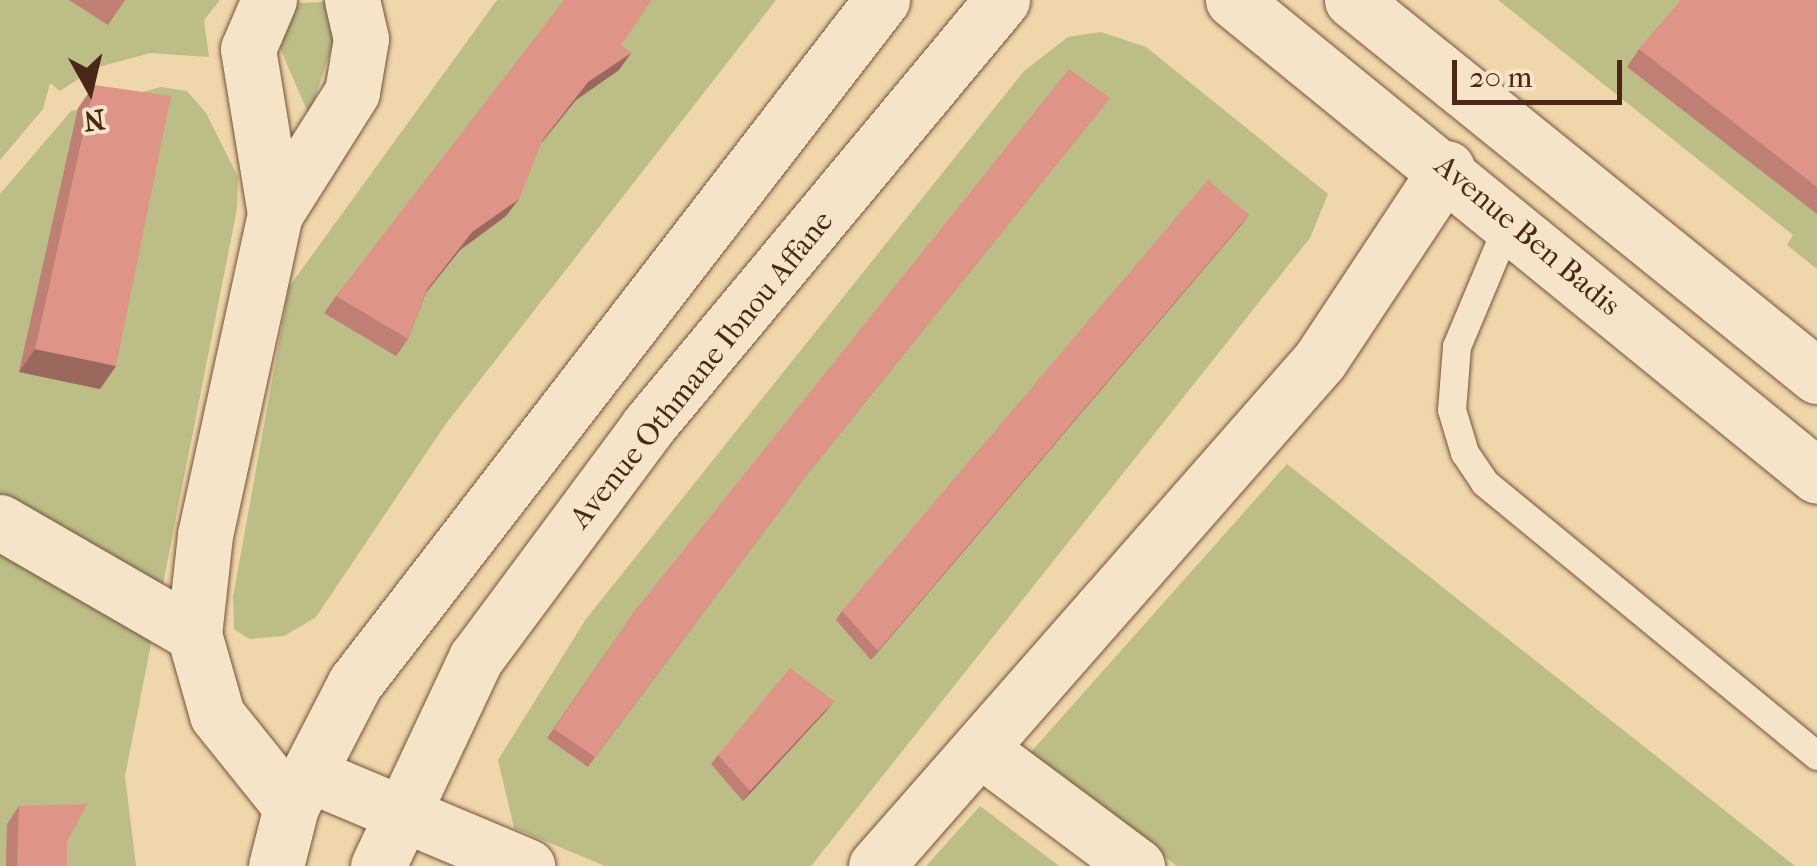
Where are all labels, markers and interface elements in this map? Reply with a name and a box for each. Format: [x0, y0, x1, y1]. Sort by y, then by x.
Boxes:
north arrow [40, 40, 140, 140]
scale bar [1457, 40, 1627, 102]
text: 20 m [1469, 60, 1532, 95]
text: N [81, 102, 107, 138]
street label: Avenue Ben Badis [1427, 148, 1627, 324]
street label: Avenue Othmane Ibnou Affane [563, 204, 841, 536]

